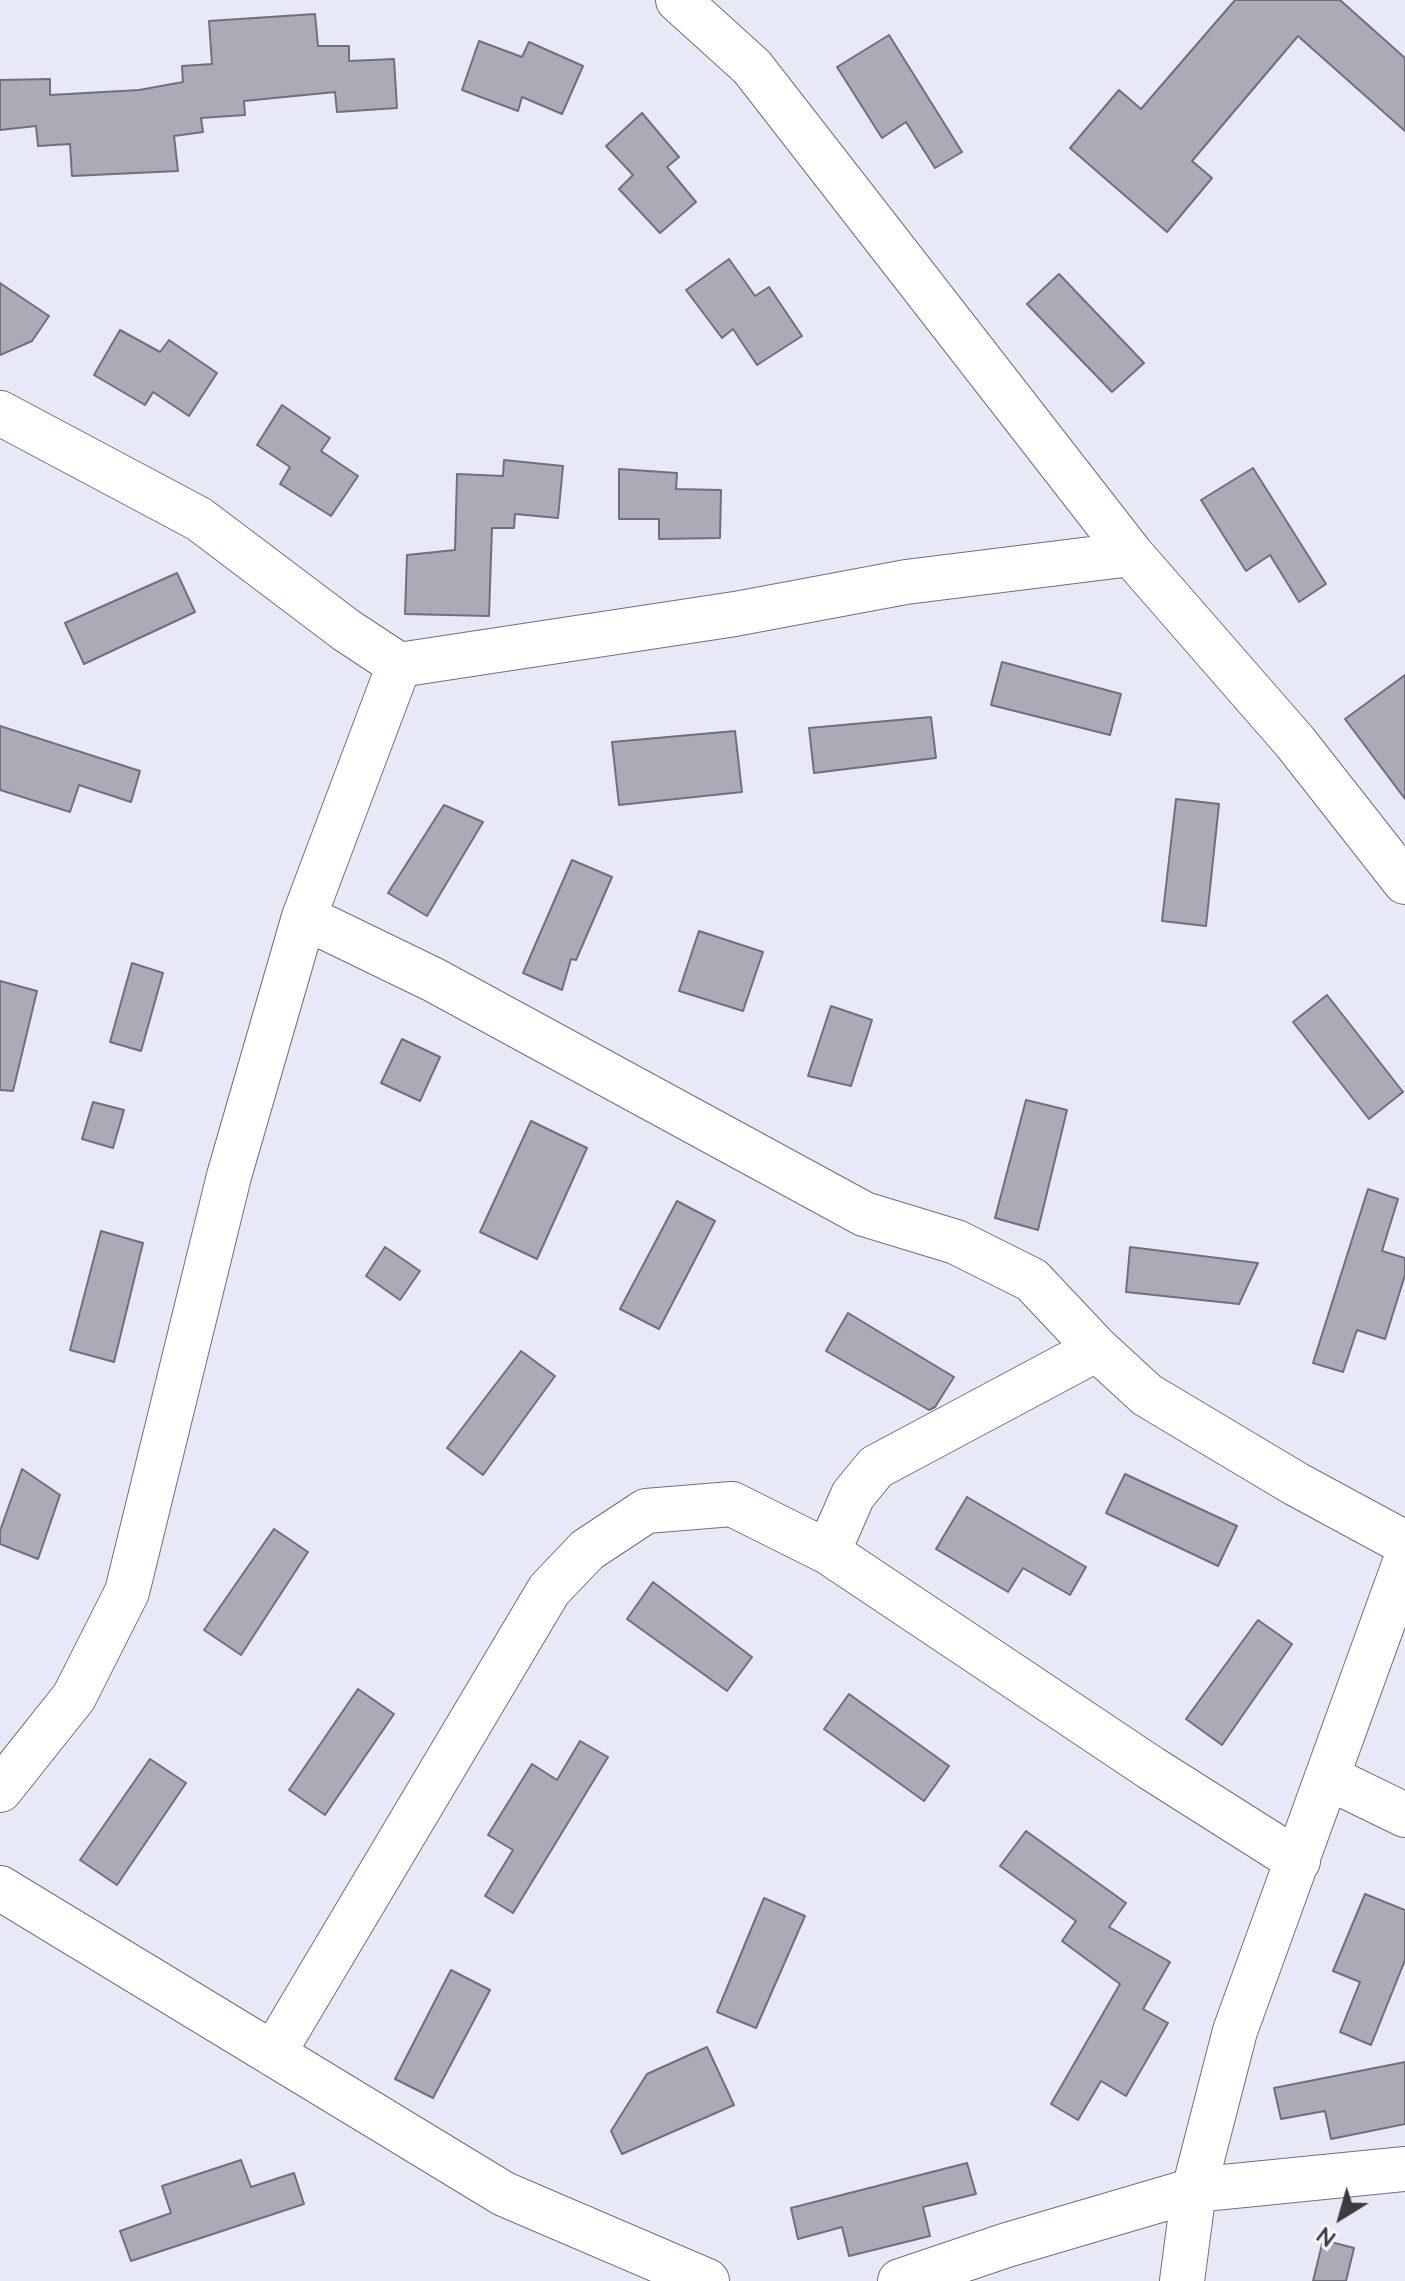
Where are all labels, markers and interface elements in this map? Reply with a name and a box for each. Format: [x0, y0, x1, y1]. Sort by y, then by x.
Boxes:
north arrow [1301, 2177, 1381, 2257]
text: N [1311, 2219, 1342, 2253]

